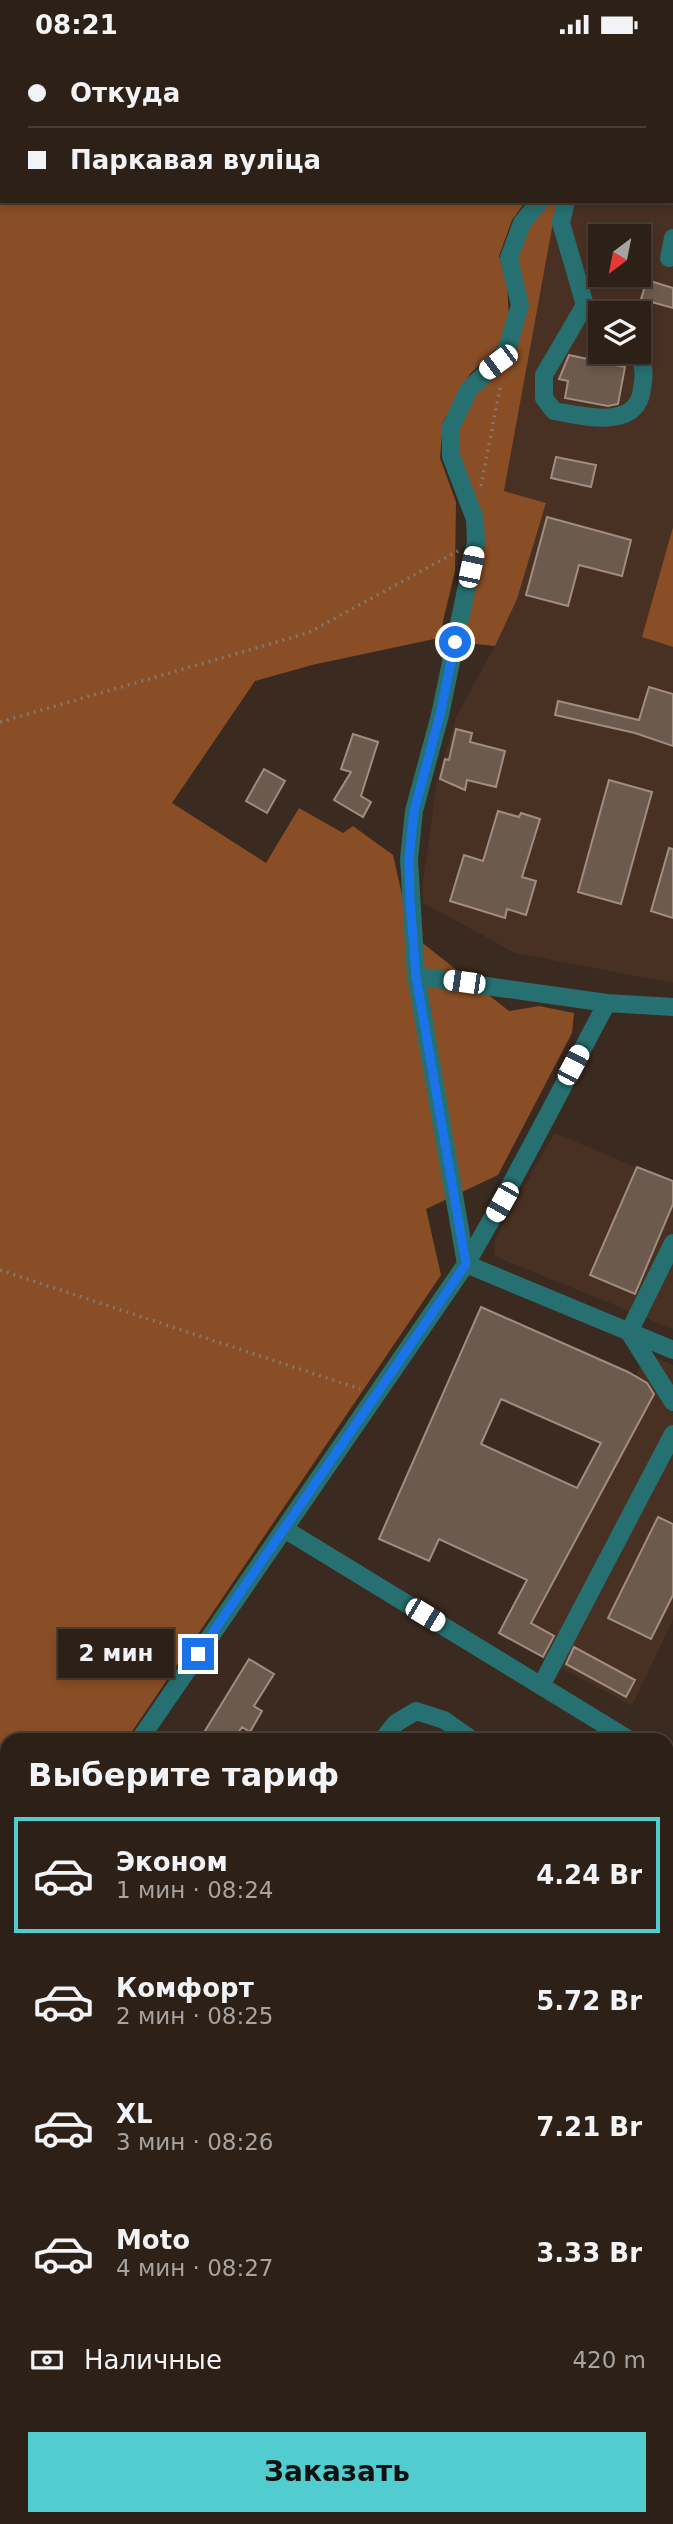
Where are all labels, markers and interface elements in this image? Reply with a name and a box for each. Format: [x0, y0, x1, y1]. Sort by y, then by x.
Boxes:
text: 08:21 [35, 10, 118, 40]
text: Откуда [70, 78, 180, 108]
text: Паркавая вуліца [70, 145, 321, 175]
north arrow [588, 224, 651, 287]
map controls [588, 224, 651, 364]
button: layers [588, 301, 651, 364]
car [475, 341, 522, 383]
car [457, 544, 486, 590]
route start [439, 626, 471, 658]
car [442, 969, 487, 995]
car [554, 1042, 593, 1088]
car [483, 1179, 522, 1225]
car [402, 1595, 449, 1635]
callout: 2 мин [58, 1629, 174, 1679]
route end [182, 1638, 214, 1670]
text: 2 мин [79, 1640, 153, 1666]
text: Выберите тариф [28, 1756, 339, 1794]
icon: car [32, 1844, 95, 1907]
text: Эконом [116, 1847, 228, 1877]
text: 4.24 Br [536, 1860, 642, 1890]
text: 1 мин · 08:24 [116, 1877, 274, 1903]
icon: car [32, 1970, 95, 2033]
text: Комфорт [116, 1973, 254, 2003]
text: 5.72 Br [536, 1986, 642, 2016]
text: 2 мин · 08:25 [116, 2003, 274, 2029]
icon: car [32, 2096, 95, 2159]
text: XL [116, 2099, 153, 2129]
text: 7.21 Br [536, 2112, 642, 2142]
text: 3 мин · 08:26 [116, 2129, 274, 2155]
icon: car [32, 2222, 95, 2285]
text: Moto [116, 2225, 190, 2255]
text: 3.33 Br [536, 2238, 642, 2268]
text: 4 мин · 08:27 [116, 2255, 274, 2281]
icon: cash [28, 2341, 66, 2379]
text: Наличные [84, 2345, 222, 2375]
text: 420 m [572, 2347, 646, 2373]
button: Заказать [28, 2432, 646, 2512]

